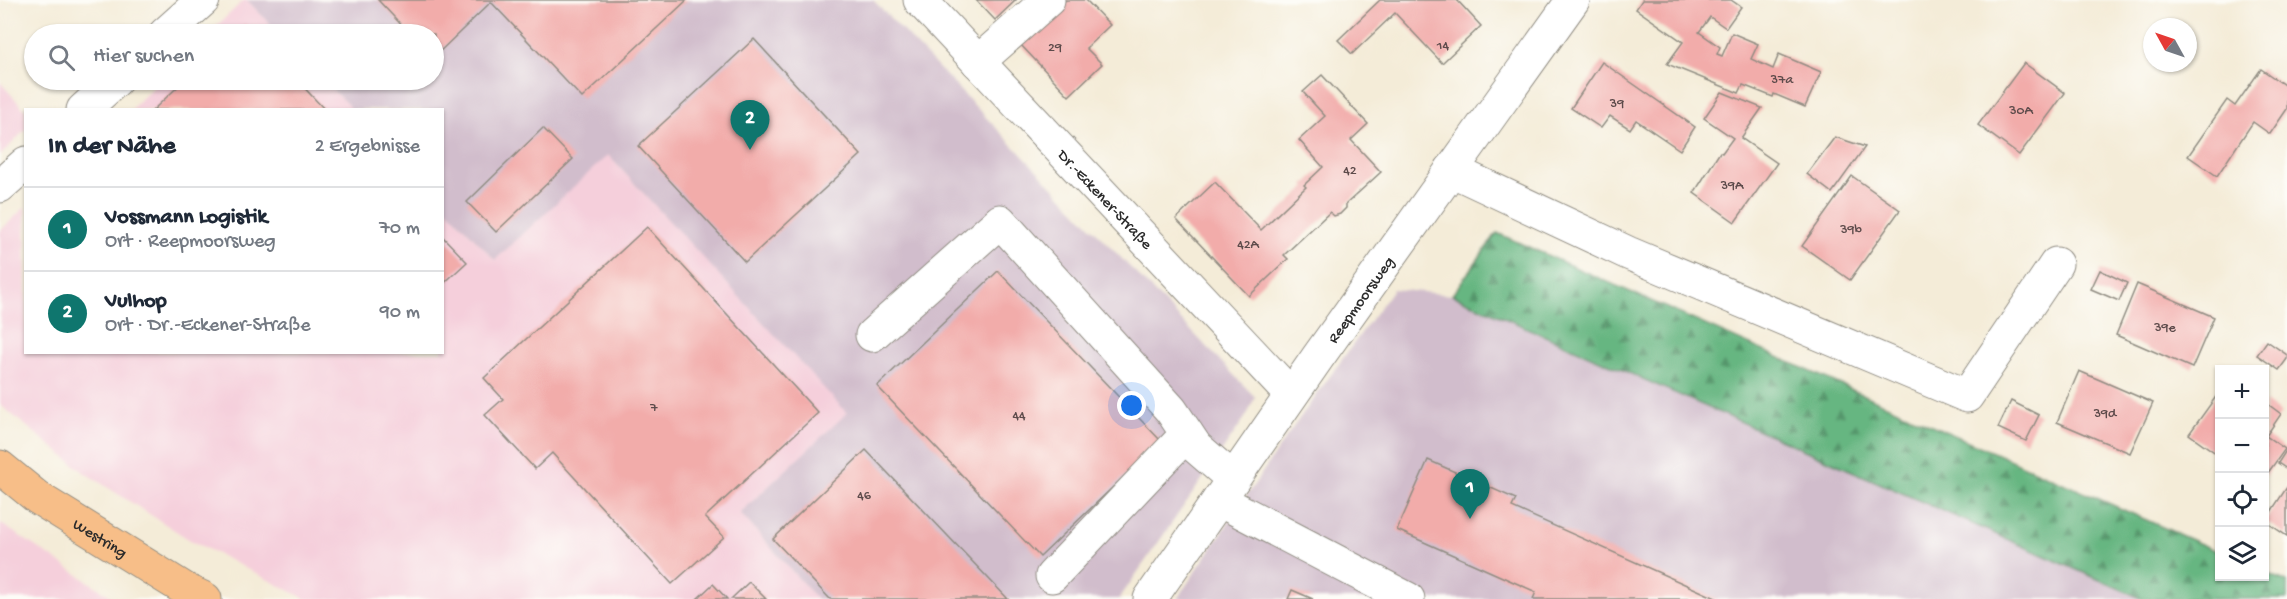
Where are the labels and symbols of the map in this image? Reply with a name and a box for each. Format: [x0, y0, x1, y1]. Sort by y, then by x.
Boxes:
north arrow [2143, 18, 2197, 72]
house number: 14 [1436, 38, 1450, 55]
house number: 29 [1048, 40, 1062, 57]
house number: 37a [1770, 72, 1794, 89]
house number: 39 [1609, 96, 1624, 113]
pin: 2 [730, 100, 770, 150]
house number: 30A [2008, 103, 2033, 120]
street label: Dr.-Eckener-Straße [1052, 146, 1156, 255]
house number: 42 [1343, 163, 1357, 180]
house number: 39A [1720, 178, 1744, 195]
house number: 39b [1839, 222, 1862, 239]
house number: 42A [1237, 237, 1260, 254]
street label: Reepmoorsweg [1325, 254, 1400, 348]
house number: 39e [2153, 320, 2177, 337]
your location [1117, 391, 1146, 420]
house number: 7 [649, 400, 658, 417]
house number: 39d [2093, 406, 2118, 423]
house number: 44 [1012, 408, 1026, 425]
pin: 1 [1450, 470, 1490, 519]
house number: 46 [857, 488, 872, 505]
street label: Westring [68, 516, 130, 564]

